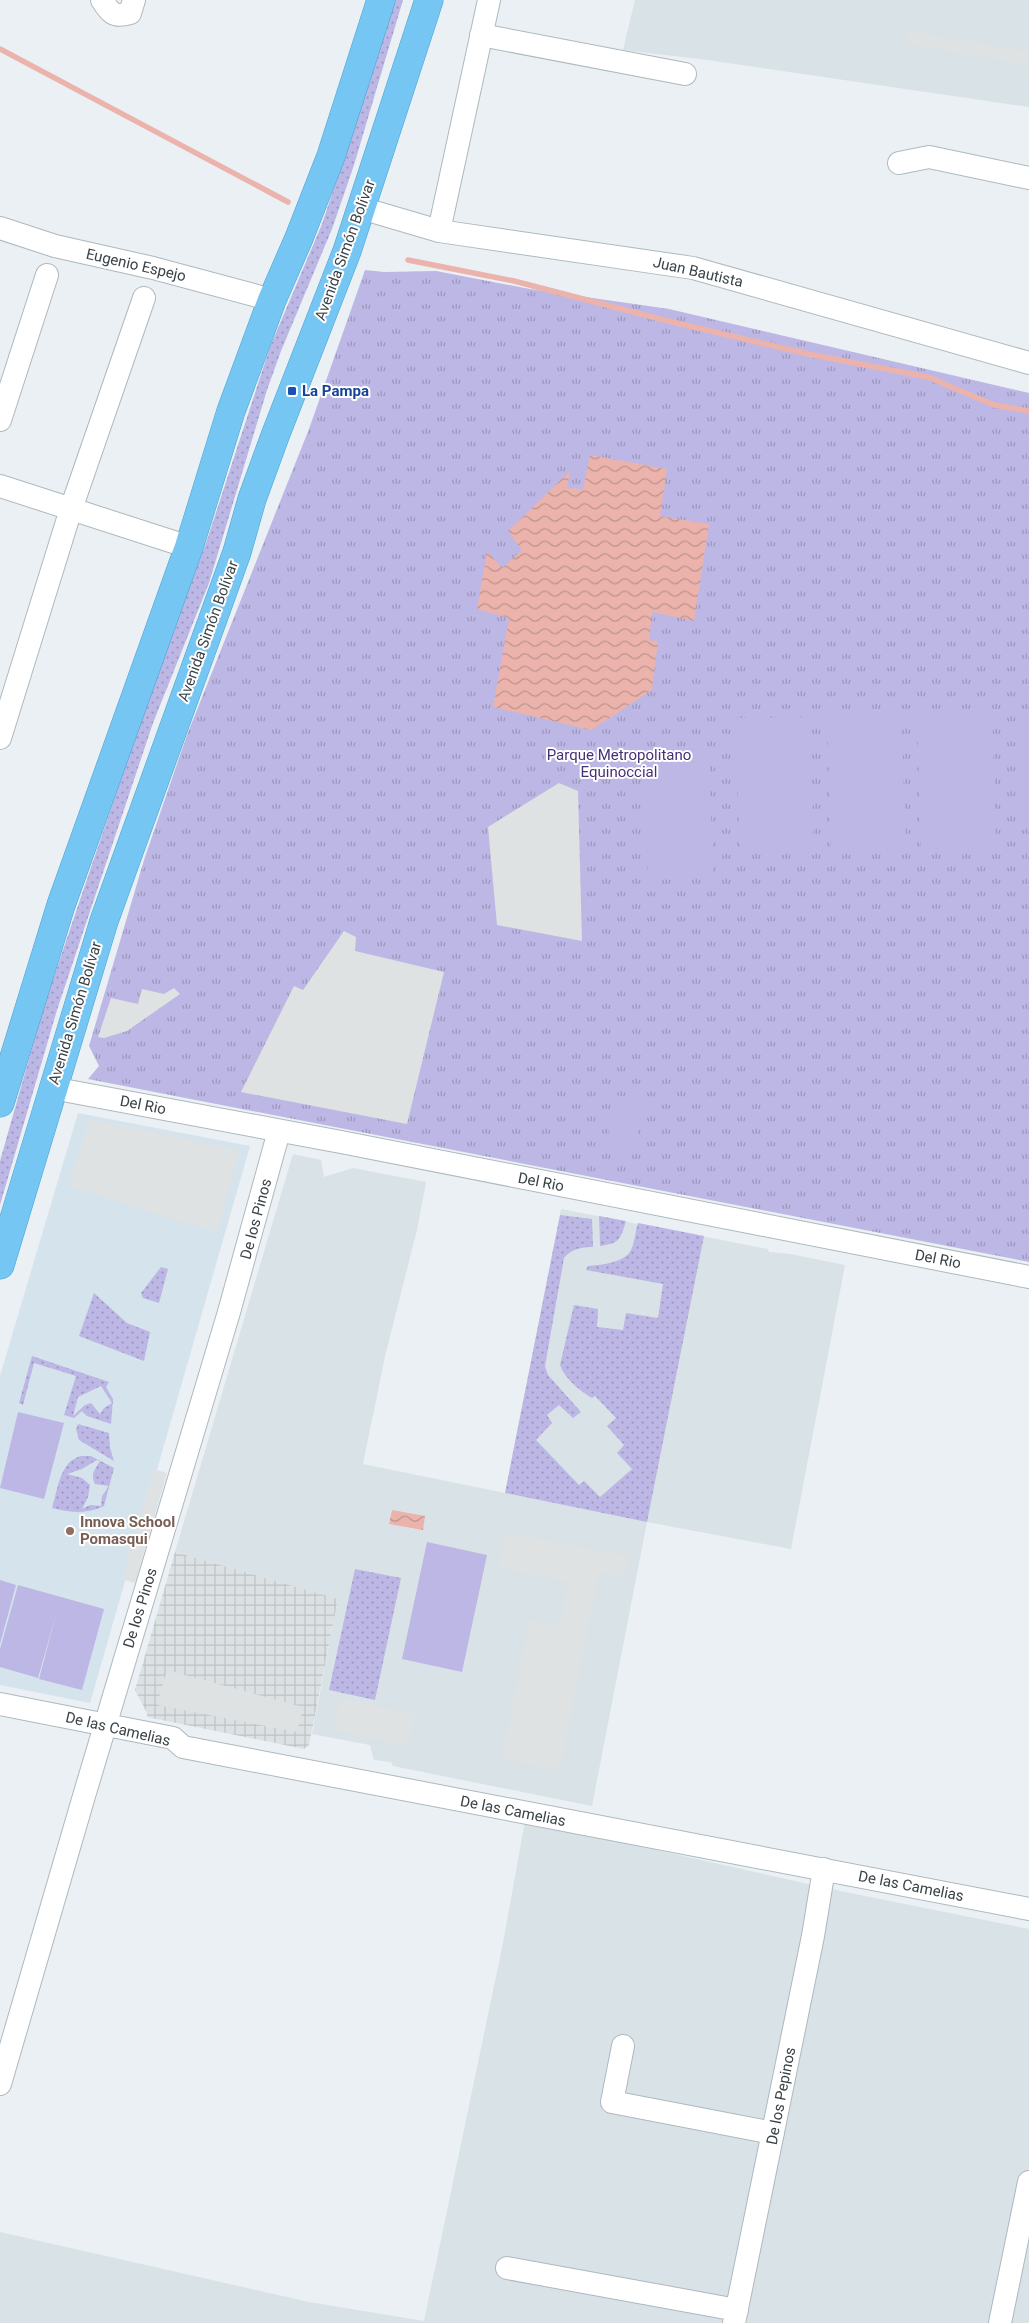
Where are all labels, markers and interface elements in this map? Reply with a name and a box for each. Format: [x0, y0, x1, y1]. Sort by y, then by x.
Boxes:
street label: Avenida Simón Bolívar [311, 177, 379, 323]
street label: Eugenio Espejo [84, 245, 188, 285]
street label: Juan Bautista [651, 253, 745, 291]
place label: La Pampa [302, 382, 369, 400]
marker: La Pampa [286, 385, 298, 397]
street label: Avenida Simón Bolívar [174, 558, 242, 704]
park label: Parque Metropolitano Equinoccial [547, 746, 691, 781]
street label: Avenida Simón Bolívar [45, 939, 105, 1087]
street label: Del Rio [118, 1092, 168, 1118]
street label: Del Rio [516, 1169, 566, 1195]
street label: De los Pinos [237, 1177, 275, 1261]
street label: Del Rio [913, 1246, 963, 1272]
place label: Innova School Pomasqui [80, 1513, 175, 1548]
marker: Innova School Pomasqui [64, 1525, 76, 1537]
street label: De los Pinos [119, 1566, 161, 1650]
street label: De las Camelias [64, 1708, 172, 1750]
street label: De las Camelias [459, 1792, 567, 1830]
street label: De las Camelias [857, 1867, 965, 1905]
street label: De los Pepinos [763, 2046, 799, 2146]

